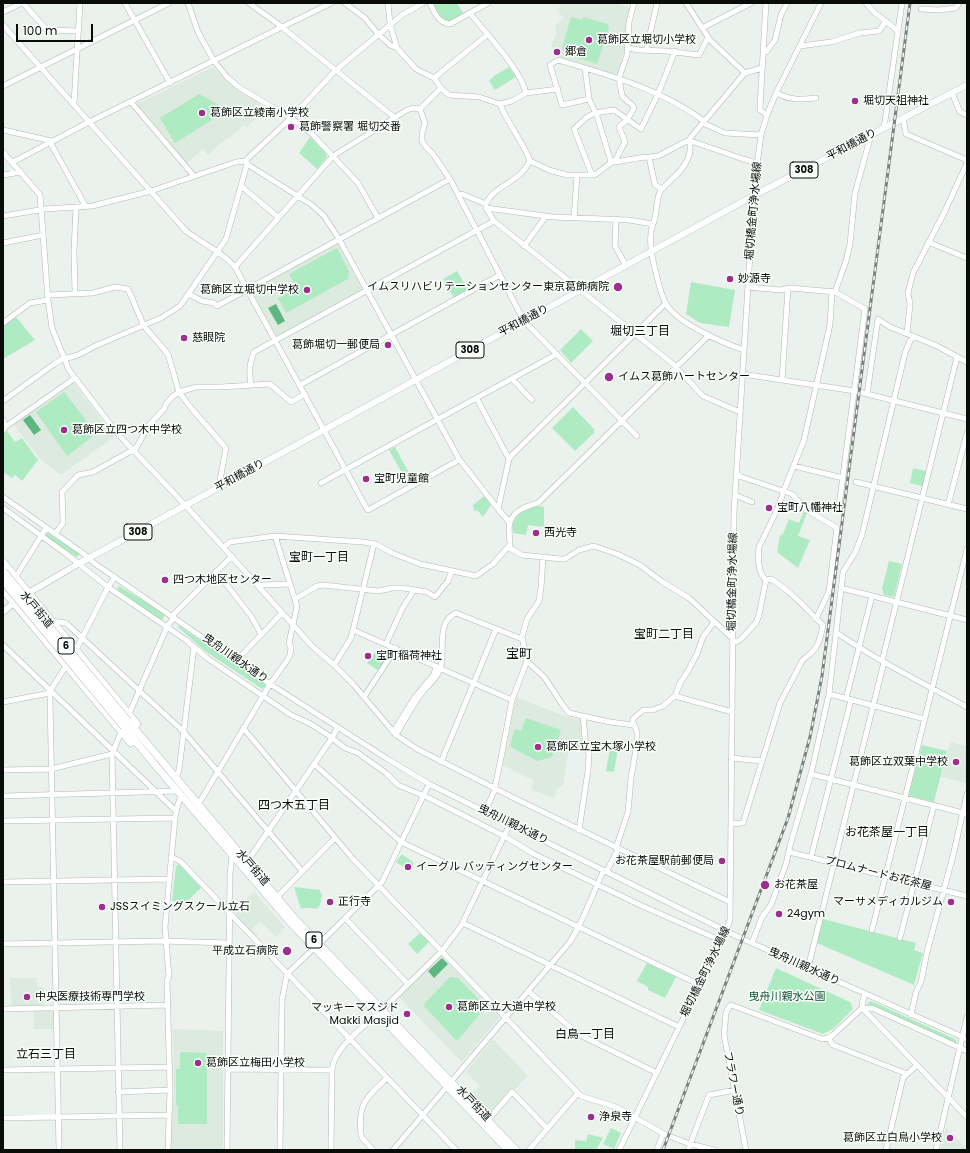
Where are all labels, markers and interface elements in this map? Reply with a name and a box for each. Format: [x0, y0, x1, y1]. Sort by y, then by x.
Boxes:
scale bar [18, 16, 95, 42]
text: 100 m [23, 22, 57, 39]
place label: 葛飾区立堀切小学校 [597, 33, 696, 47]
marker: 葛飾区立堀切小学校 [584, 35, 594, 45]
place label: 郷倉 [565, 45, 587, 59]
marker: 郷倉 [552, 47, 562, 57]
place label: 堀切天祖神社 [863, 94, 929, 108]
marker: 堀切天祖神社 [850, 96, 860, 106]
place label: 葛飾区立綾南小学校 [210, 106, 309, 120]
marker: 葛飾区立綾南小学校 [197, 108, 207, 118]
place label: 葛飾警察署 堀切交番 [299, 120, 401, 134]
marker: 葛飾警察署 堀切交番 [286, 122, 296, 132]
street label: 平和橋通り [825, 126, 879, 164]
street label: 堀切橋金町浄水場線 [743, 161, 765, 261]
road number: 308 [790, 162, 818, 178]
place label: 妙源寺 [738, 272, 771, 286]
marker: 妙源寺 [725, 274, 735, 284]
place label: イムスリハビリテーションセンター東京葛飾病院 [367, 280, 609, 294]
marker: イムスリハビリテーションセンター東京葛飾病院 [612, 281, 624, 293]
place label: 葛飾区立堀切中学校 [200, 283, 299, 297]
marker: 葛飾区立堀切中学校 [302, 285, 312, 295]
street label: 平和橋通り [497, 302, 551, 340]
district label: 堀切三丁目 [610, 325, 670, 339]
place label: 慈眼院 [192, 331, 225, 345]
marker: 慈眼院 [179, 333, 189, 343]
place label: 葛飾堀切一郵便局 [292, 338, 380, 352]
marker: 葛飾堀切一郵便局 [383, 340, 393, 350]
road number: 308 [456, 342, 484, 358]
place label: イムス葛飾ハートセンター [618, 370, 750, 384]
marker: イムス葛飾ハートセンター [603, 371, 615, 383]
place label: 葛飾区立四つ木中学校 [72, 423, 182, 437]
marker: 葛飾区立四つ木中学校 [59, 425, 69, 435]
street label: 平和橋通り [213, 457, 267, 495]
place label: 宝町児童館 [374, 472, 429, 486]
marker: 宝町児童館 [361, 474, 371, 484]
place label: 宝町八幡神社 [777, 501, 843, 515]
marker: 宝町八幡神社 [764, 503, 774, 513]
road number: 308 [124, 524, 152, 540]
place label: 西光寺 [544, 526, 577, 540]
marker: 西光寺 [531, 528, 541, 538]
street label: 堀切橋金町浄水場線 [726, 532, 740, 632]
district label: 宝町一丁目 [289, 551, 349, 565]
place label: 四つ木地区センター [173, 573, 272, 587]
marker: 四つ木地区センター [160, 575, 170, 585]
street label: 水戸街道 [17, 589, 55, 631]
district label: 宝町二丁目 [634, 628, 694, 642]
street label: 曳舟川親水通り [200, 632, 270, 686]
road number: 6 [58, 638, 74, 654]
district label: 宝町 [506, 647, 532, 663]
place label: 宝町稲荷神社 [376, 649, 442, 663]
marker: 宝町稲荷神社 [363, 651, 373, 661]
place label: 葛飾区立宝木塚小学校 [546, 740, 656, 754]
marker: 葛飾区立宝木塚小学校 [533, 742, 543, 752]
place label: 葛飾区立双葉中学校 [849, 755, 948, 769]
marker: 葛飾区立双葉中学校 [951, 757, 961, 767]
district label: 四つ木五丁目 [258, 799, 330, 813]
street label: 曳舟川親水通り [476, 802, 550, 848]
district label: お花茶屋一丁目 [845, 826, 929, 840]
street label: 水戸街道 [233, 847, 271, 889]
place label: お花茶屋駅前郵便局 [615, 854, 714, 868]
street label: プロムナードお花茶屋 [823, 854, 933, 894]
marker: お花茶屋駅前郵便局 [717, 856, 727, 866]
place label: イーグル バッティングセンター [416, 860, 573, 874]
marker: イーグル バッティングセンター [403, 862, 413, 872]
place label: お花茶屋 [774, 878, 818, 892]
marker: お花茶屋 [759, 879, 771, 891]
place label: 正行寺 [338, 895, 371, 909]
place label: マーサメディカルジム [833, 895, 943, 909]
marker: 正行寺 [325, 897, 335, 907]
marker: マーサメディカルジム [946, 897, 956, 907]
place label: JSSスイミングスクール立石 [110, 900, 250, 914]
marker: JSSスイミングスクール立石 [97, 902, 107, 912]
place label: 24gym [787, 907, 825, 921]
marker: 24gym [774, 909, 784, 919]
street label: 堀切橋金町浄水場線 [678, 925, 734, 1019]
road number: 6 [306, 932, 322, 948]
place label: 平成立石病院 [212, 944, 278, 958]
marker: 平成立石病院 [281, 945, 293, 957]
street label: 曳舟川親水通り [766, 945, 842, 989]
place label: 中央医療技術専門学校 [35, 990, 145, 1004]
park label: 曳舟川親水公園 [749, 990, 825, 1004]
marker: 中央医療技術専門学校 [22, 992, 32, 1002]
place label: 葛飾区立大道中学校 [457, 1000, 556, 1014]
place label: マッキーマスジド Makki Masjid [311, 1001, 399, 1027]
marker: 葛飾区立大道中学校 [444, 1002, 454, 1012]
marker: マッキーマスジド Makki Masjid [402, 1009, 412, 1019]
district label: 白鳥一丁目 [555, 1028, 615, 1042]
district label: 立石三丁目 [16, 1048, 76, 1062]
street label: フラワー通り [720, 1050, 746, 1118]
place label: 葛飾区立梅田小学校 [206, 1056, 305, 1070]
marker: 葛飾区立梅田小学校 [193, 1058, 203, 1068]
street label: 水戸街道 [453, 1084, 493, 1124]
place label: 浄泉寺 [599, 1110, 632, 1124]
marker: 浄泉寺 [586, 1112, 596, 1122]
place label: 葛飾区立白鳥小学校 [843, 1131, 942, 1145]
marker: 葛飾区立白鳥小学校 [945, 1133, 955, 1143]

